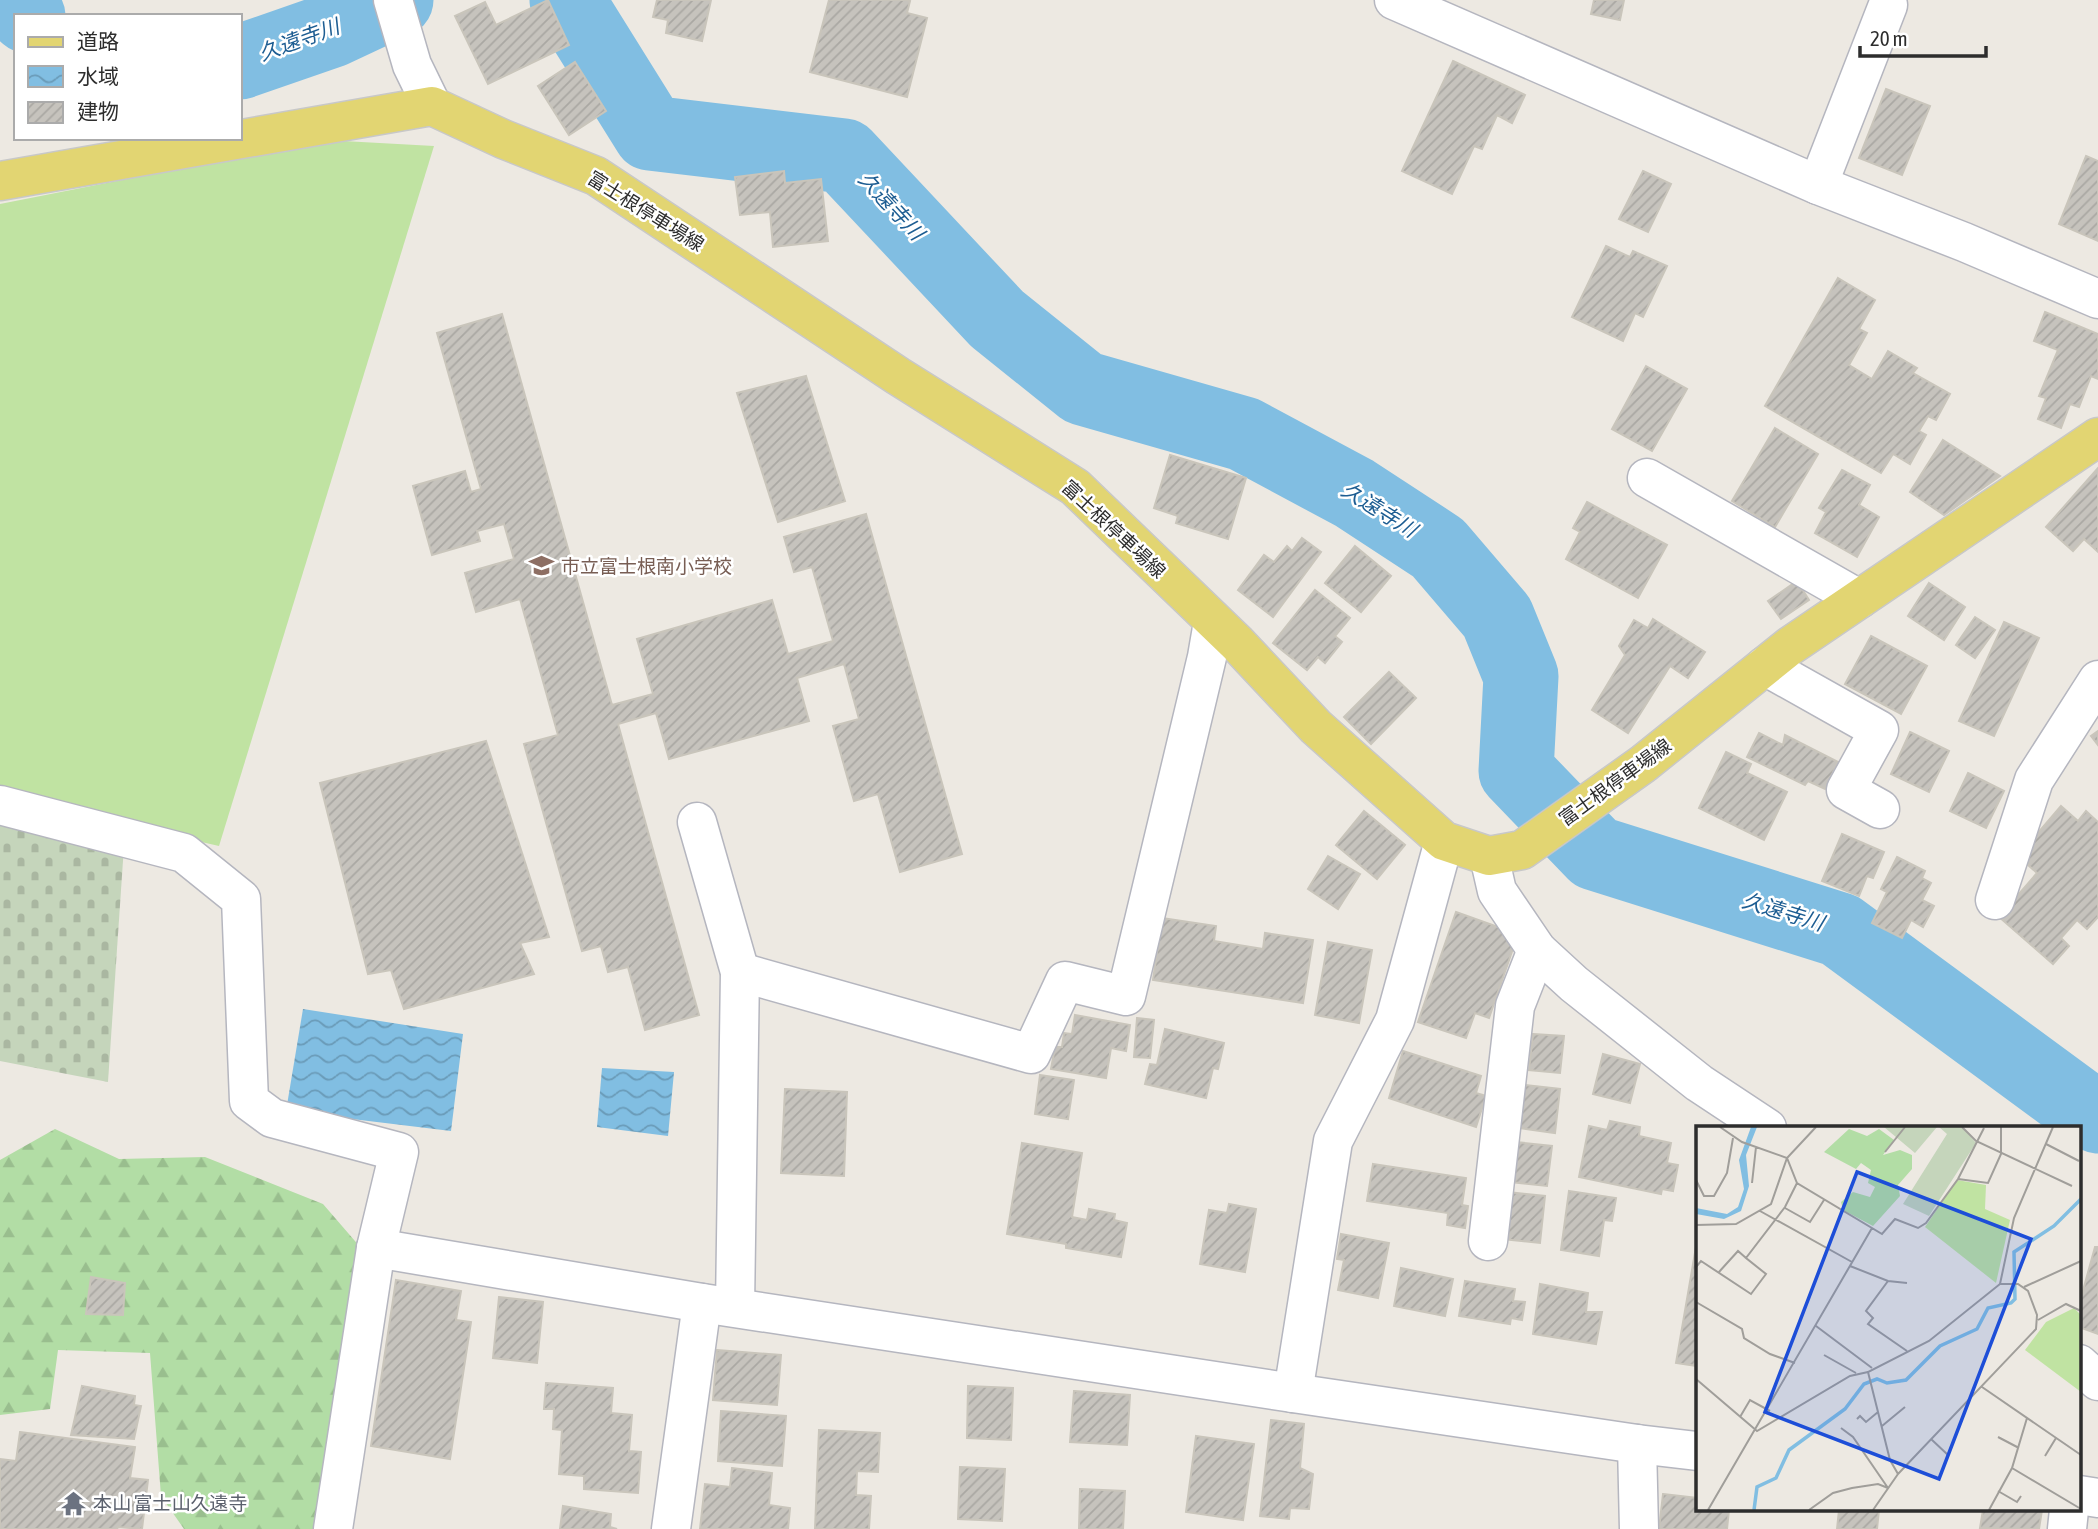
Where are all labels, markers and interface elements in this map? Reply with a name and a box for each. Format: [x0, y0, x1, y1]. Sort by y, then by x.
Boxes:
water label: 久遠寺川 [255, 13, 344, 65]
legend [14, 14, 242, 140]
scale bar [1860, 14, 1986, 58]
text: 20 m [1870, 26, 1908, 50]
text: 道路 [77, 29, 119, 53]
text: 水域 [77, 64, 119, 88]
text: 建物 [77, 99, 119, 123]
street label: 富士根停車場線 [584, 166, 708, 256]
water label: 久遠寺川 [854, 166, 931, 246]
street label: 富士根停車場線 [1058, 476, 1170, 582]
water label: 久遠寺川 [1338, 477, 1423, 543]
school or university icon: 市立富士根南小学校 [527, 552, 555, 580]
place label: 市立富士根南小学校 [561, 555, 732, 577]
street label: 富士根停車場線 [1555, 734, 1675, 830]
water label: 久遠寺川 [1740, 887, 1829, 935]
inset map [1696, 1126, 2080, 1512]
temple icon: 本山 富士山久遠寺 [59, 1489, 87, 1517]
place label: 本山 富士山久遠寺 [93, 1492, 248, 1514]

